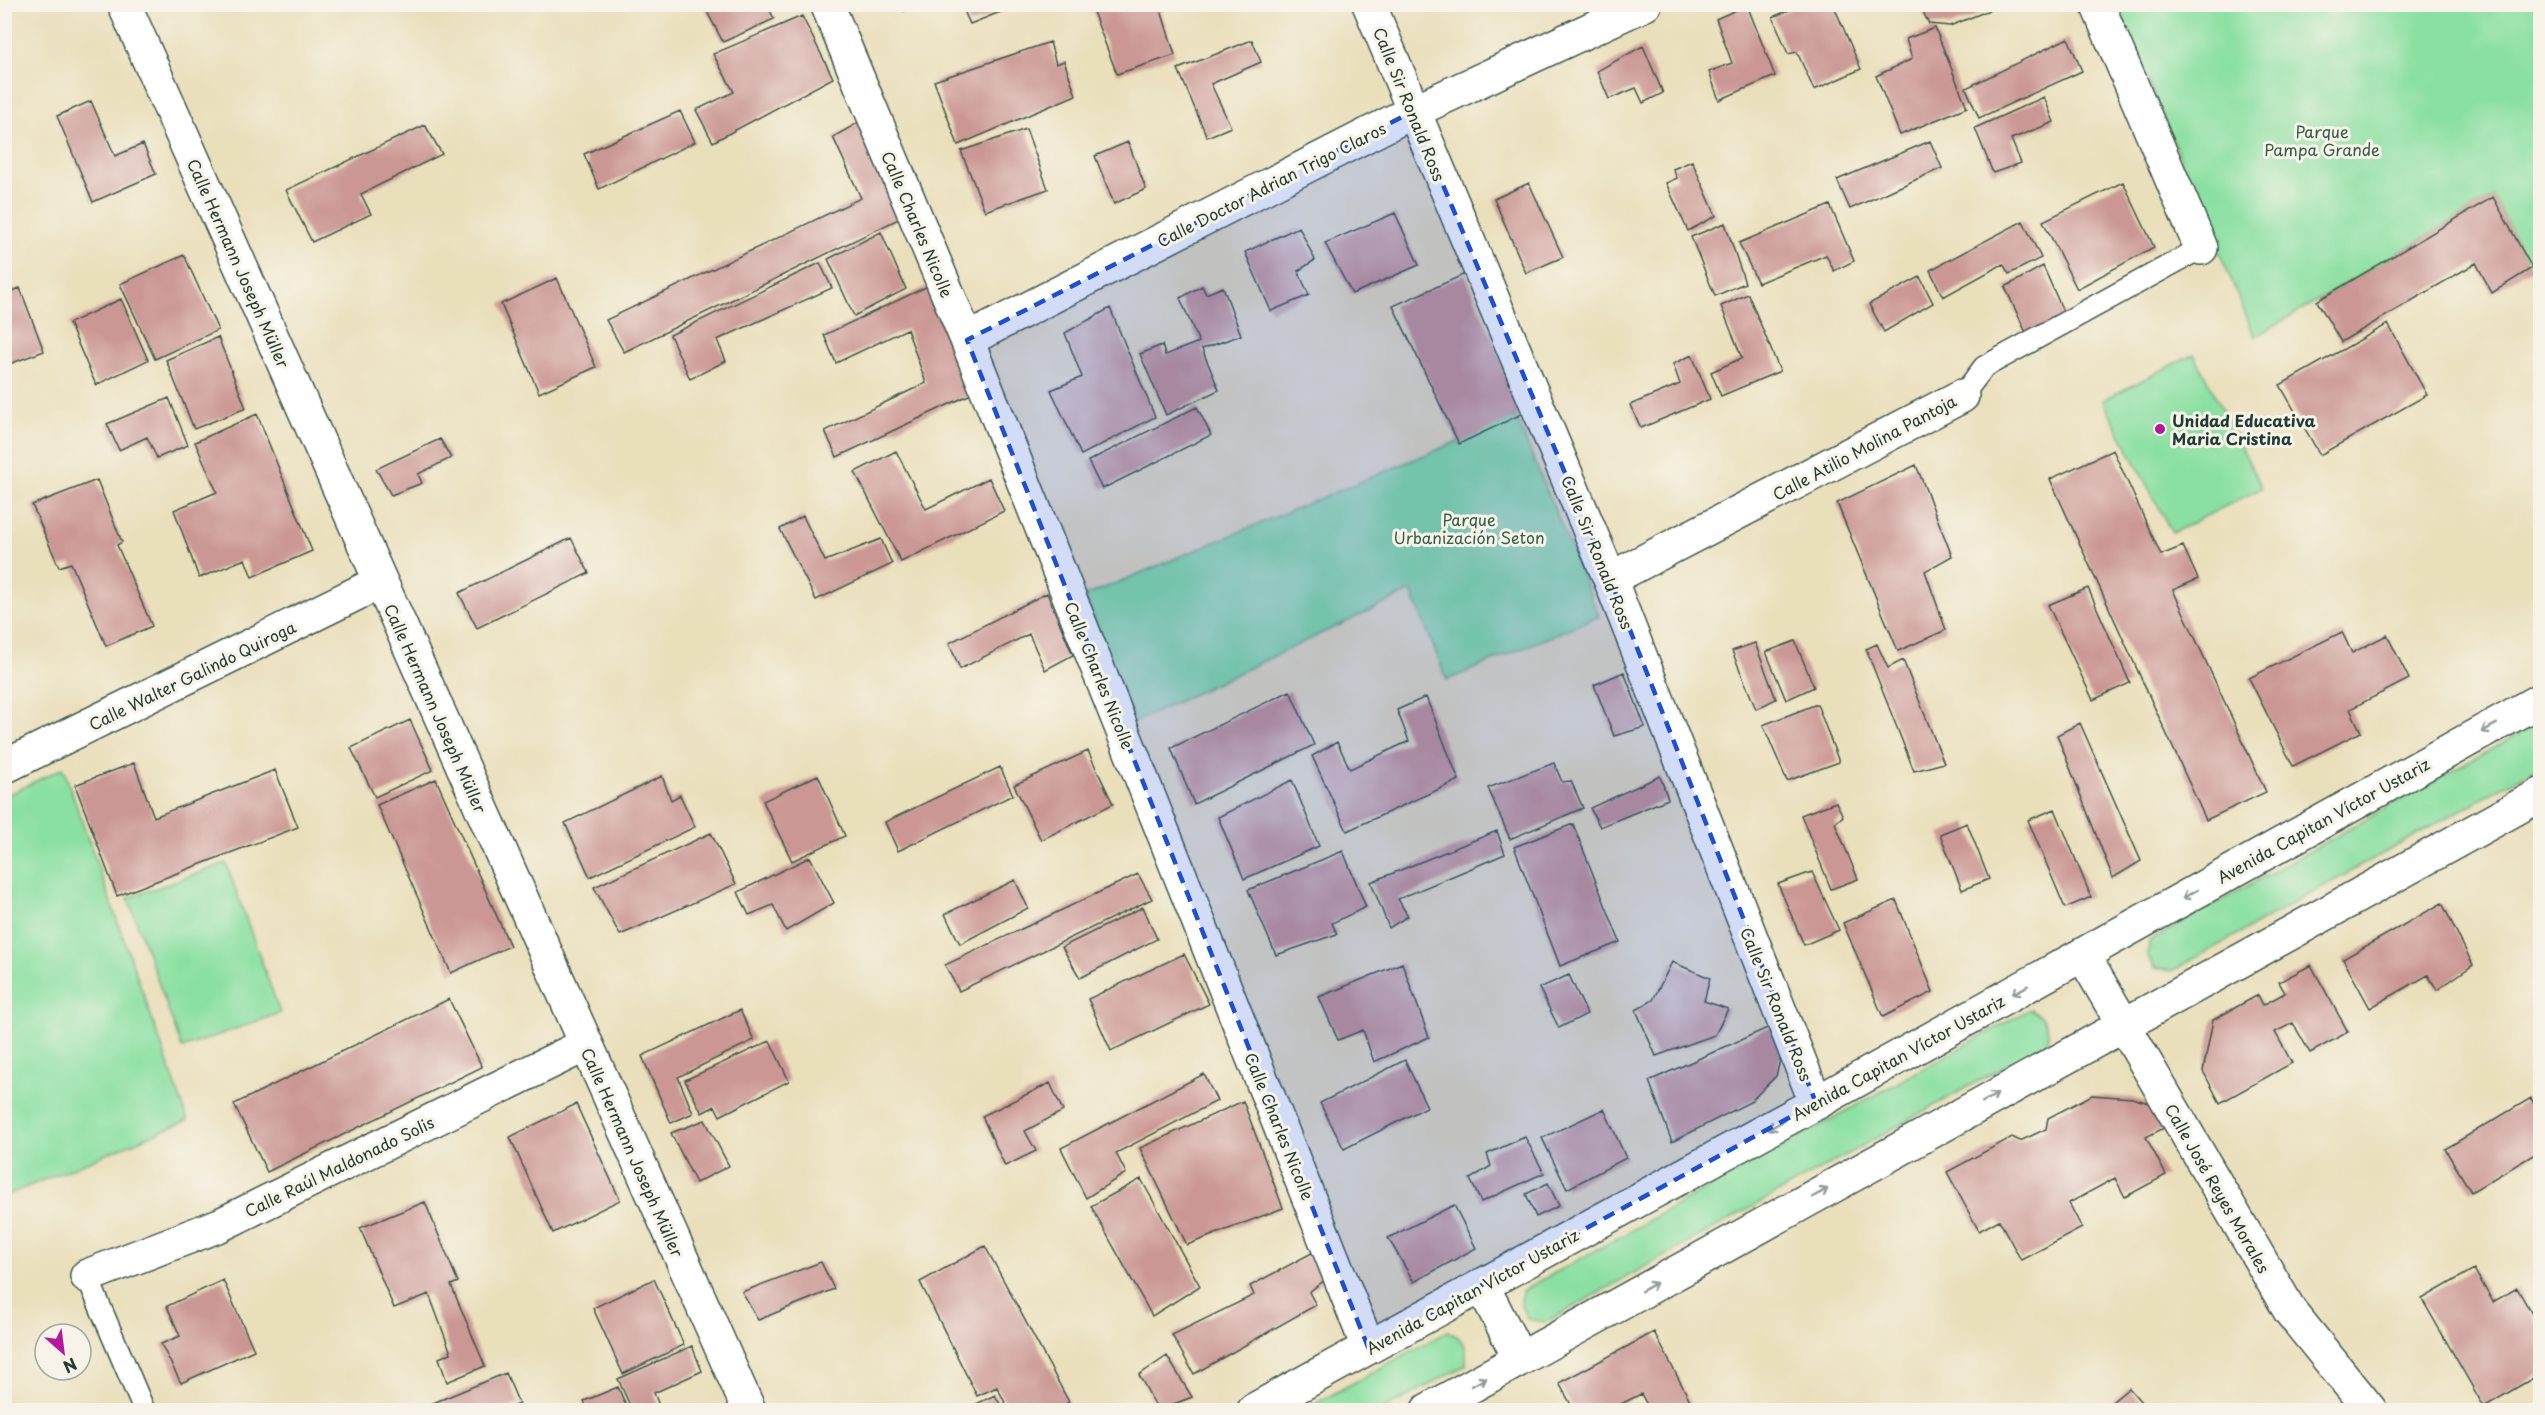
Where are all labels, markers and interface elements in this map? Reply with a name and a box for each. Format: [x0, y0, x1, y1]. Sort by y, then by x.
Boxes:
street label: Calle Sir Ronald Ross [1368, 23, 1452, 185]
street label: Calle Doctor Adrian Trigo Claros [1152, 116, 1390, 252]
park label: Parque Pampa Grande [2264, 119, 2380, 161]
street label: Calle Charles Nicolle [876, 147, 960, 301]
street label: Calle Hermann Joseph Müller [182, 154, 296, 372]
street label: Calle Atilio Molina Pantoja [1768, 388, 1960, 506]
place label: Unidad Educativa Maria Cristina [2172, 408, 2316, 450]
marker: Unidad Educativa Maria Cristina [2153, 422, 2167, 436]
street label: Calle Sir Ronald Ross [1556, 471, 1640, 633]
park label: Parque Urbanización Seton [1393, 507, 1545, 549]
street label: Calle Charles Nicolle [1059, 598, 1141, 753]
street label: Calle Hermann Joseph Müller [379, 599, 493, 817]
street label: Calle Walter Galindo Quiroga [84, 614, 300, 736]
one-way arrow [2481, 722, 2498, 734]
street label: Avenida Capitan Víctor Ustariz [2212, 751, 2434, 889]
one-way arrow [2182, 889, 2200, 900]
street label: Calle Sir Ronald Ross [1735, 923, 1819, 1085]
one-way arrow [2012, 984, 2029, 996]
street label: Avenida Capitan Víctor Ustariz [1787, 988, 2009, 1126]
street label: Calle Hermann Joseph Müller [576, 1043, 690, 1261]
street label: Calle Charles Nicolle [1239, 1049, 1321, 1204]
one-way arrow [1981, 1092, 1999, 1103]
street label: Calle José Reyes Morales [2160, 1099, 2276, 1277]
street label: Calle Raúl Maldonado Solis [240, 1110, 438, 1222]
one-way arrow [1768, 1120, 1786, 1131]
one-way arrow [1811, 1186, 1828, 1198]
street label: Avenida Capitan Víctor Ustariz [1361, 1222, 1583, 1360]
one-way arrow [1640, 1281, 1658, 1292]
north arrow [33, 1322, 93, 1382]
text: N [59, 1353, 82, 1380]
one-way arrow [1470, 1376, 1487, 1388]

